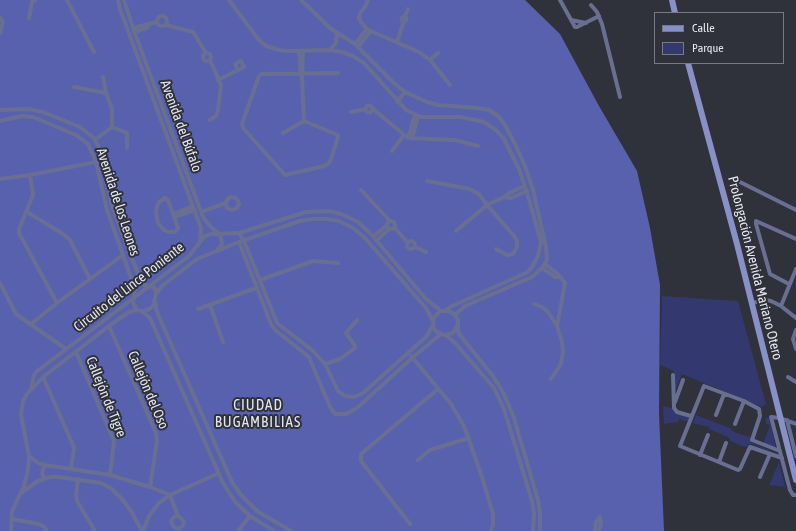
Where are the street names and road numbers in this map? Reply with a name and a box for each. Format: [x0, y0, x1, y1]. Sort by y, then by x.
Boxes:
street label: Avenida del Búfalo [157, 78, 205, 174]
street label: Avenida de los Leones [93, 146, 143, 258]
street label: Prolongación Avenida Mariano Otero [724, 174, 786, 362]
street label: Circuito del Lince Poniente [70, 239, 188, 335]
street label: Callejón del Oso [124, 348, 172, 432]
street label: Callejón de Tigre [82, 354, 130, 440]

